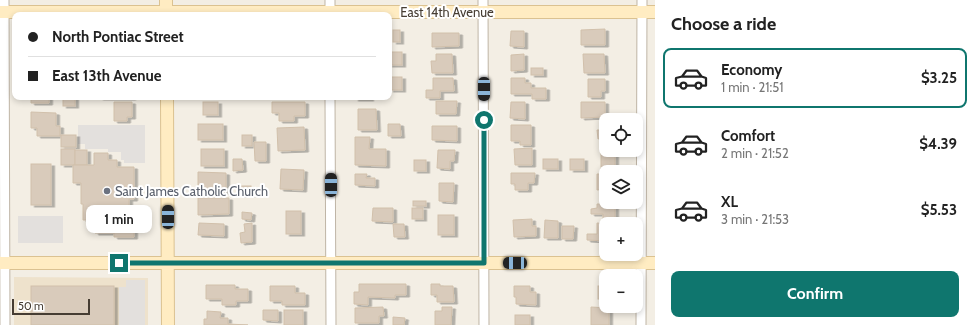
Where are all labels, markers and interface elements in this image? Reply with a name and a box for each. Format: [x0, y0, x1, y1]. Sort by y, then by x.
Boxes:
street label: East 14th Avenue [400, 4, 494, 20]
text: Choose a ride [671, 13, 776, 35]
text: North Pontiac Street [52, 28, 184, 46]
icon: car [673, 60, 709, 96]
text: Economy [721, 61, 782, 79]
text: East 13th Avenue [52, 67, 161, 85]
text: $3.25 [921, 69, 957, 87]
car [478, 77, 490, 101]
text: 1 min · 21:51 [721, 79, 784, 95]
route start [475, 111, 493, 129]
map controls [599, 113, 643, 313]
button: locate [599, 113, 643, 157]
icon: car [673, 126, 709, 162]
text: Comfort [721, 127, 775, 145]
text: $4.39 [919, 135, 957, 153]
text: 2 min · 21:52 [721, 145, 789, 161]
button: layers [599, 165, 643, 209]
car [325, 173, 337, 197]
place label: Saint James Catholic Church [115, 183, 268, 199]
marker: Saint James Catholic Church [102, 186, 112, 196]
icon: car [673, 192, 709, 228]
text: XL [721, 193, 738, 211]
text: $5.53 [921, 201, 957, 219]
callout: 1 min [86, 205, 152, 233]
car [162, 205, 174, 229]
text: 1 min [104, 211, 134, 227]
text: 3 min · 21:53 [721, 211, 789, 227]
button: + [599, 217, 643, 261]
route end [110, 254, 128, 272]
car [503, 257, 527, 269]
button: − [599, 269, 643, 313]
button: Confirm [671, 271, 959, 317]
scale bar [12, 297, 90, 316]
text: 50 m [18, 299, 44, 313]

